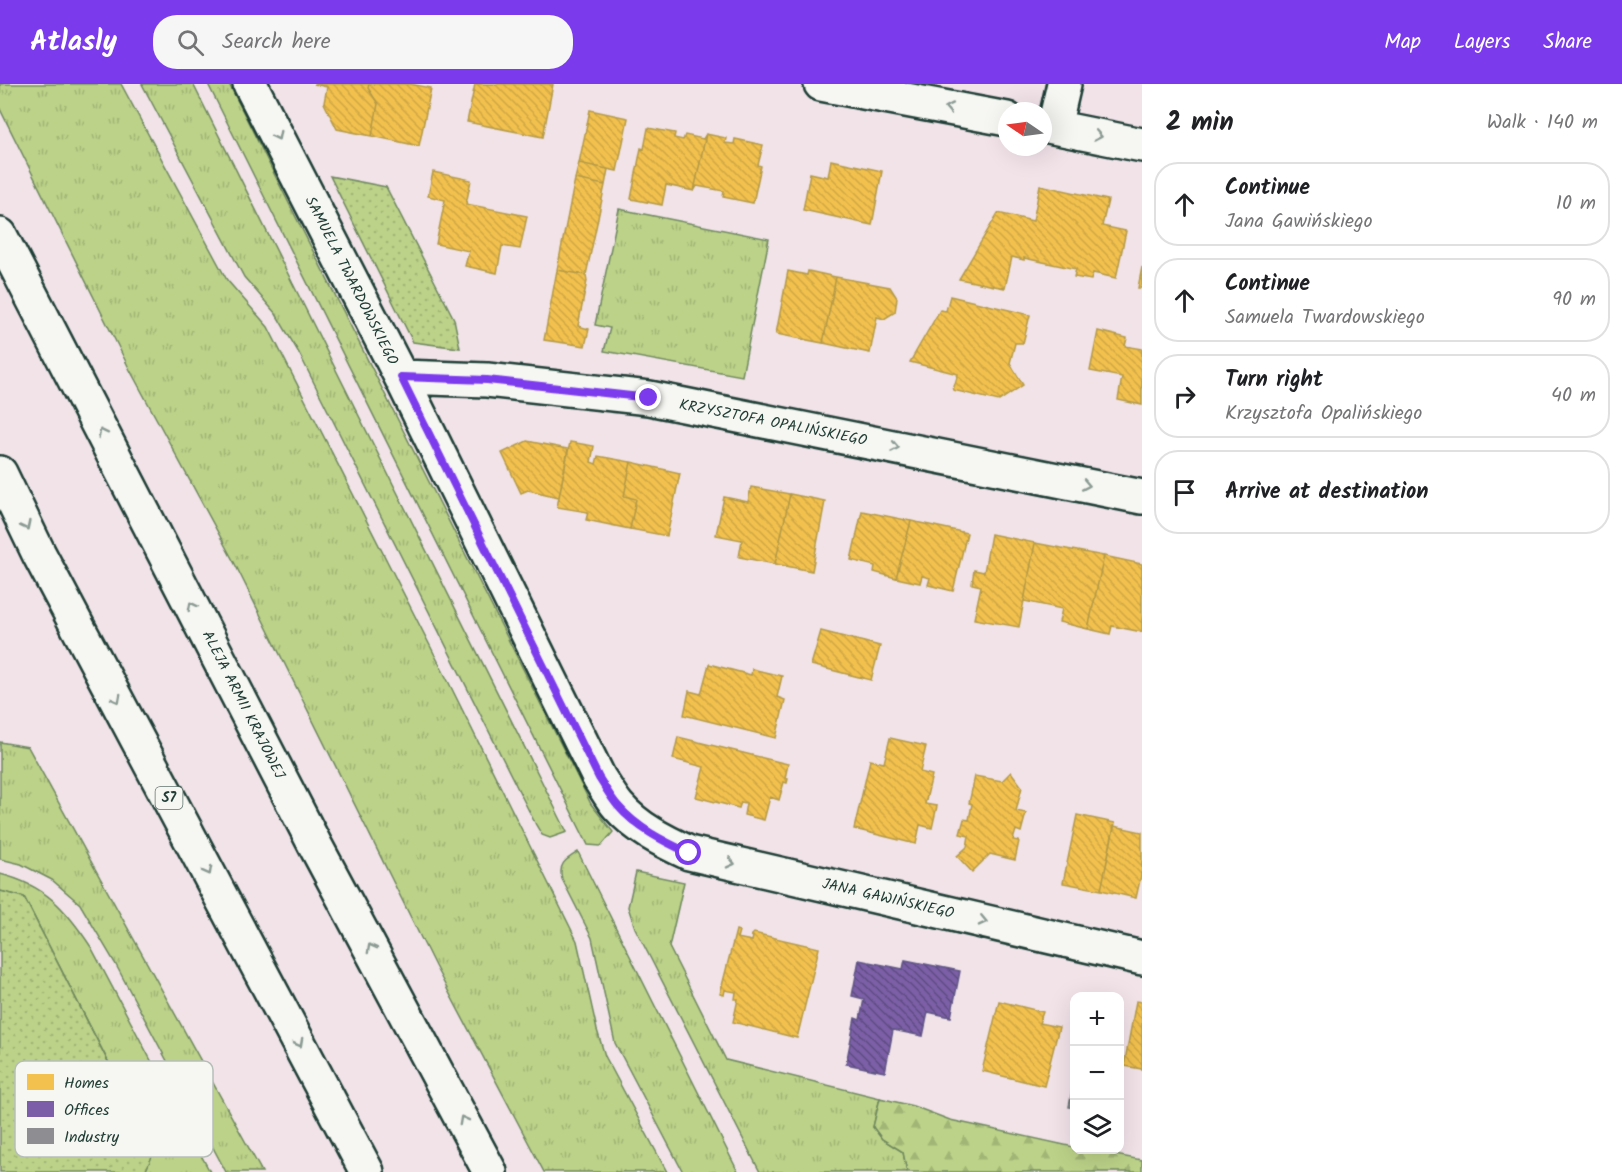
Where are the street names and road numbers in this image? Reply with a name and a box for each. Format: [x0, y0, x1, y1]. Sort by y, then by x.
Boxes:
street label: SAMUELA TWARDOWSKIEGO [298, 192, 404, 370]
street label: KRZYSZTOFA OPALIŃSKIEGO [677, 393, 869, 453]
street label: ALEJA ARMII KRAJOWEJ [195, 627, 291, 784]
road number: S7 [156, 787, 182, 809]
street label: JANA GAWIŃSKIEGO [820, 872, 956, 926]

